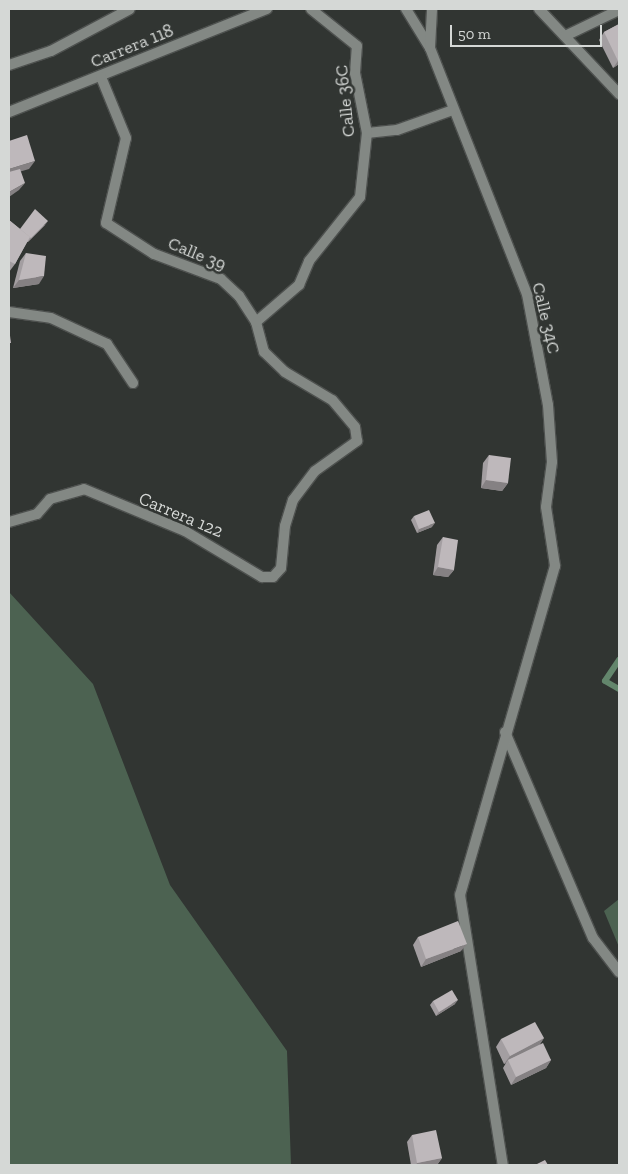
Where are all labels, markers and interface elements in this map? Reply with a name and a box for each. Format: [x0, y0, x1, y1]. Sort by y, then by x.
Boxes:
scale bar [453, 15, 606, 47]
street label: Carrera 118 [87, 20, 177, 72]
text: 50 m [458, 25, 491, 43]
street label: Calle 36C [330, 64, 360, 138]
street label: Calle 39 [165, 232, 229, 276]
street label: Calle 34C [527, 280, 565, 356]
street label: Carrera 122 [135, 488, 227, 542]

